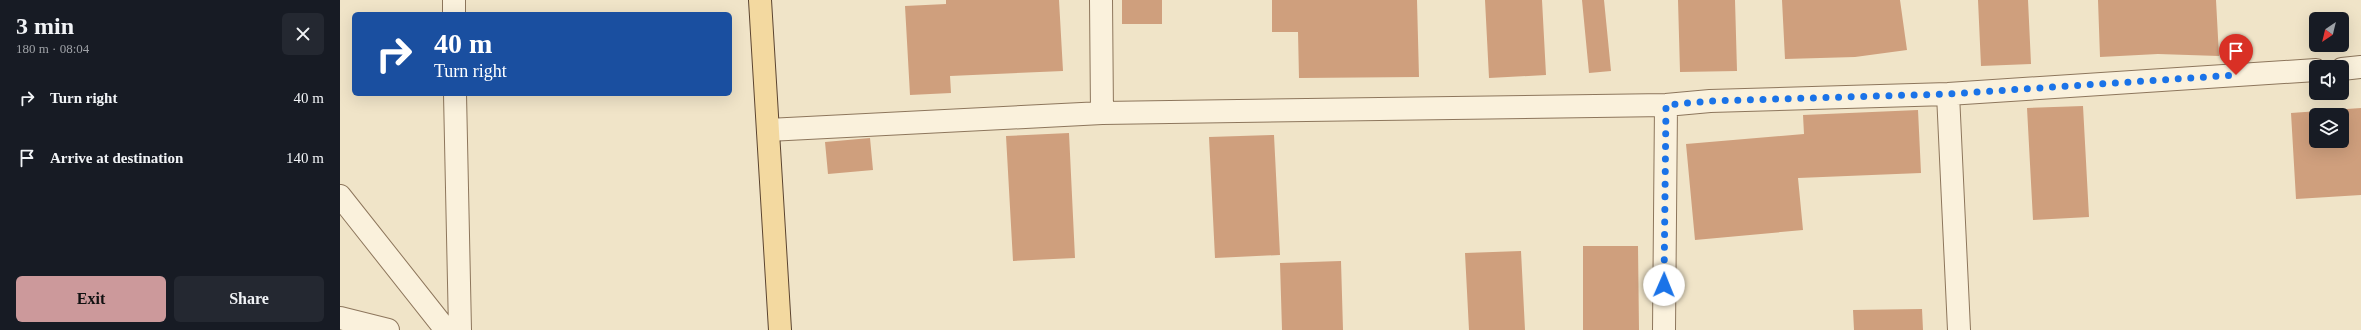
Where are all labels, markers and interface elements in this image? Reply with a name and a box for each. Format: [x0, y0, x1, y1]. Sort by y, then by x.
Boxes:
north arrow [2309, 12, 2349, 52]
map controls [2309, 12, 2349, 148]
text: 3 min [16, 13, 74, 39]
button: close [282, 13, 324, 55]
icon: right [368, 28, 420, 80]
text: 40 m [434, 28, 492, 59]
pin [2219, 34, 2253, 75]
icon: arrive [2225, 40, 2247, 62]
text: 180 m · 08:04 [16, 41, 89, 56]
button: sound [2309, 60, 2349, 100]
text: Turn right [434, 61, 507, 81]
icon: right [16, 87, 38, 109]
text: Turn right [50, 90, 117, 106]
text: 40 m [294, 90, 324, 106]
button: layers [2309, 108, 2349, 148]
icon: arrive [16, 147, 38, 169]
text: Arrive at destination [50, 150, 183, 166]
text: 140 m [286, 150, 324, 166]
position arrow [1643, 264, 1685, 306]
button: Exit [16, 276, 166, 322]
button: Share [174, 276, 324, 322]

